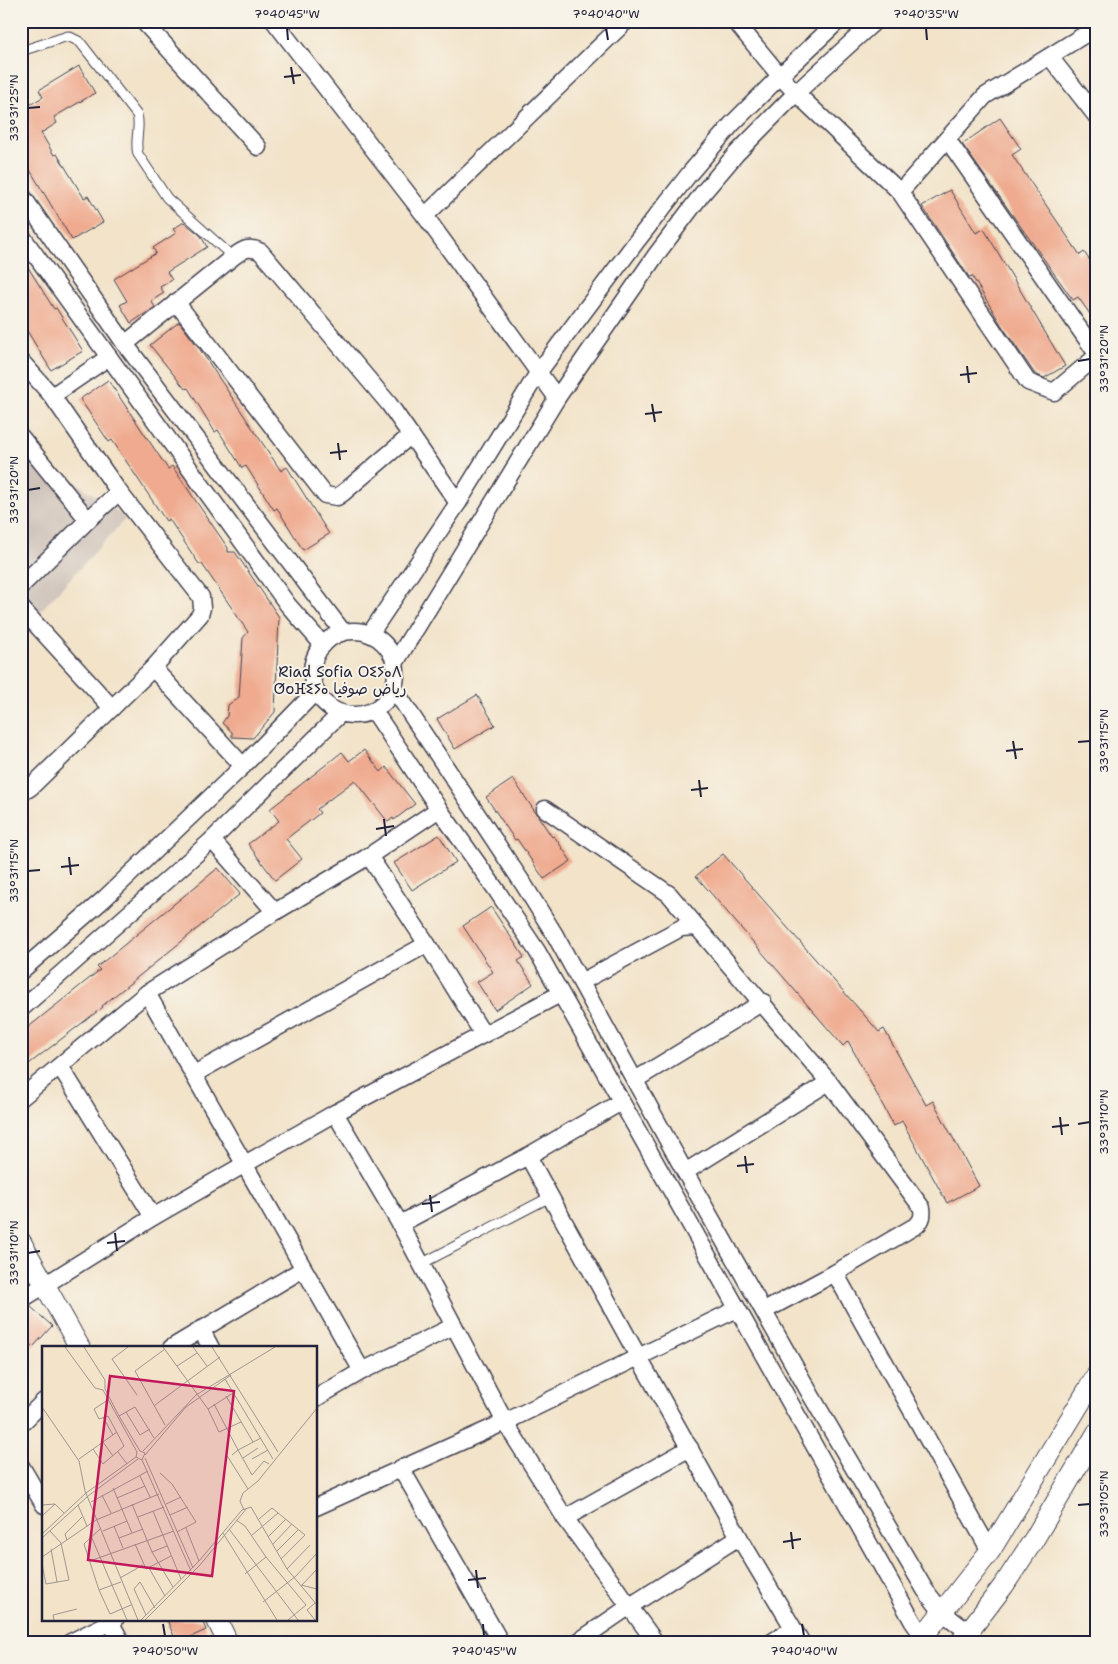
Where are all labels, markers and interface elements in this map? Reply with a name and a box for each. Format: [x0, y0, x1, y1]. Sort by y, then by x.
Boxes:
text: 7°40'45"W [254, 6, 320, 22]
text: 7°40'40"W [572, 6, 640, 22]
text: 7°40'35"W [893, 6, 959, 22]
text: 33°31'25"N [6, 74, 22, 142]
text: 33°31'20"N [1096, 325, 1112, 393]
text: 33°31'20"N [6, 456, 22, 524]
district label: Riad Sofia ⵔⵉⵢⴰⴷ ⵚoⴼⵉⵢⴰ رياض صوفيا [273, 662, 407, 699]
text: 33°31'15"N [1096, 709, 1112, 773]
text: 33°31'15"N [6, 839, 22, 903]
text: 33°31'10"N [1096, 1089, 1112, 1155]
text: 33°31'10"N [6, 1220, 22, 1286]
inset map [42, 1346, 318, 1622]
text: 33°31'05"N [1096, 1470, 1112, 1538]
text: 7°40'50"W [132, 1643, 198, 1659]
text: 7°40'45"W [451, 1643, 517, 1659]
text: 7°40'40"W [770, 1643, 838, 1659]

